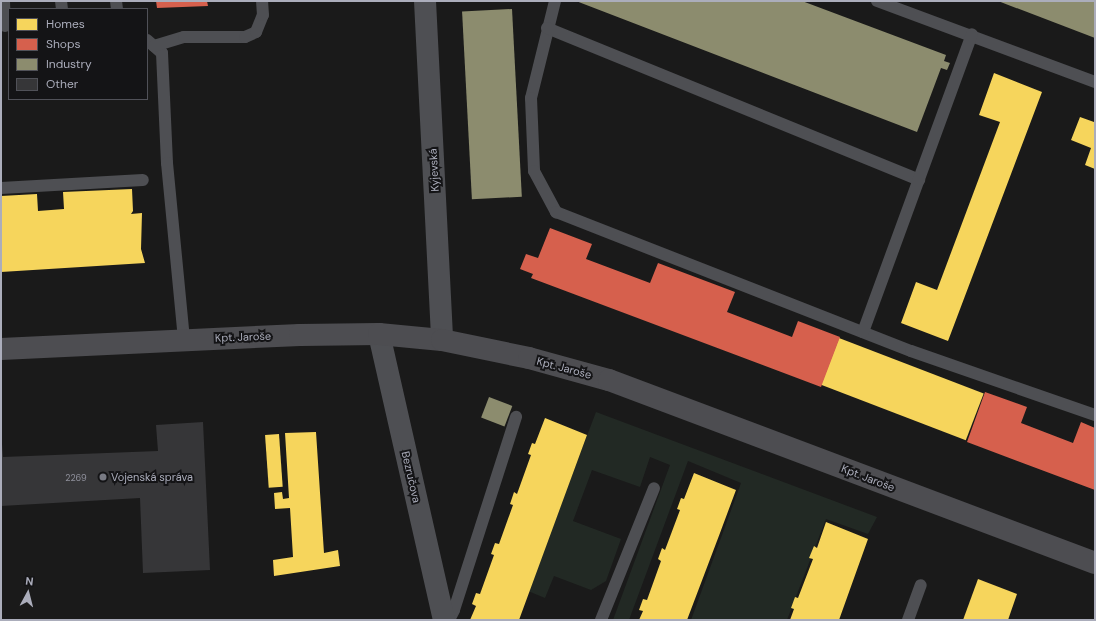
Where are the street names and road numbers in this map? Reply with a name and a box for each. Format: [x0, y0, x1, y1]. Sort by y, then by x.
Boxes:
street label: Kyjevská [426, 148, 442, 192]
street label: Kpt. Jaroše [215, 329, 271, 345]
street label: Kpt. Jaroše [535, 354, 593, 382]
street label: Bezručova [399, 450, 423, 504]
street label: Kpt. Jaroše [839, 462, 897, 494]

